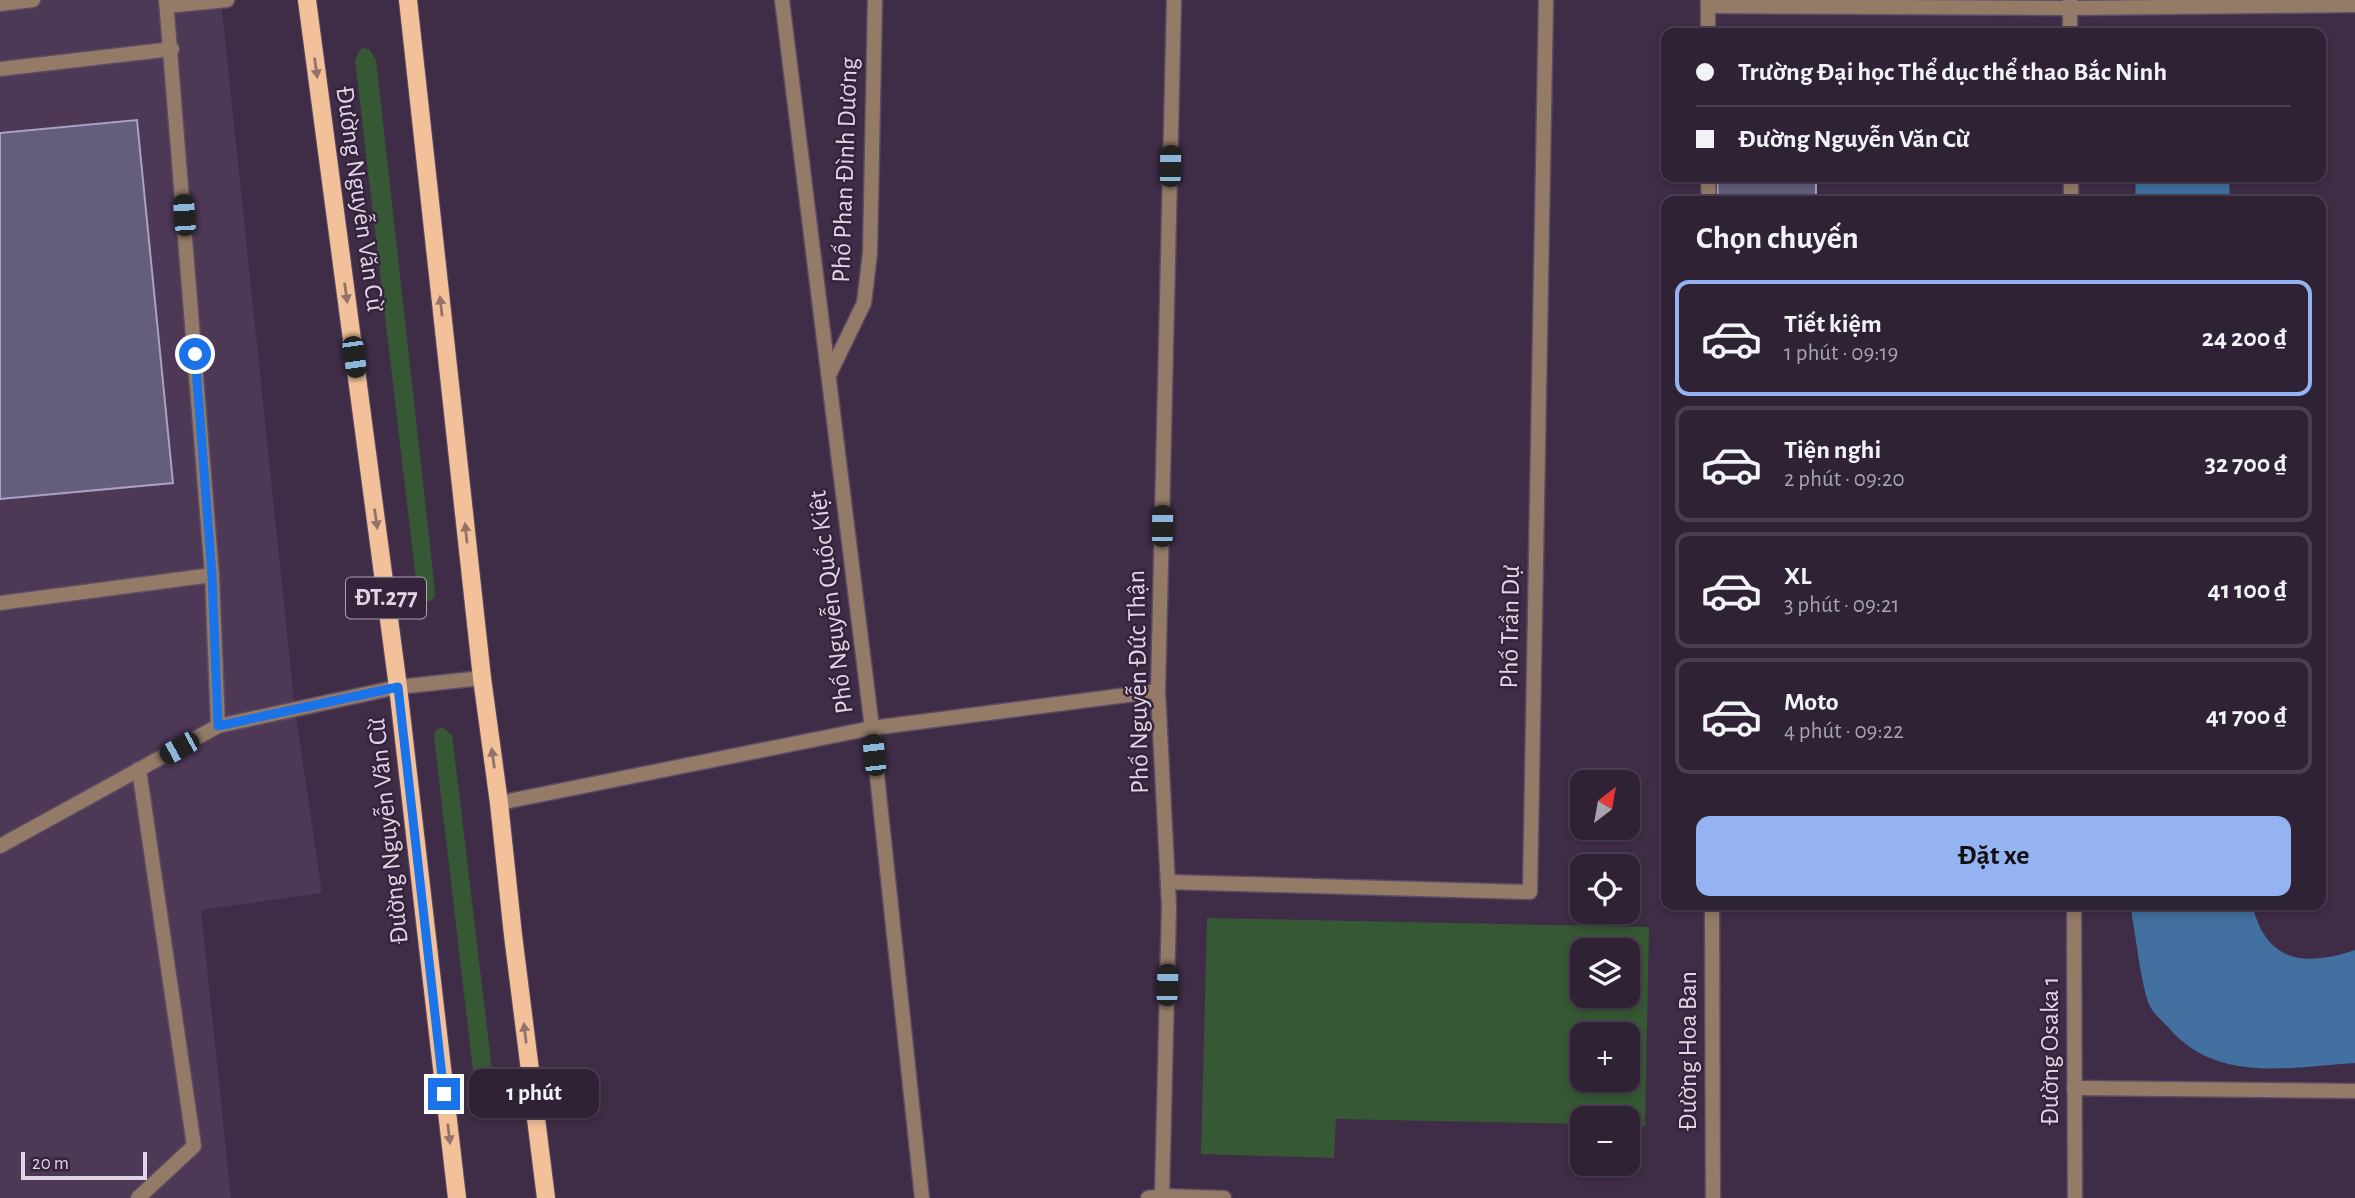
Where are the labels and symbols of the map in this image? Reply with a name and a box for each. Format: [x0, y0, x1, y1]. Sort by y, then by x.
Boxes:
street label: Phố Phan Đình Dương [828, 56, 862, 283]
one-way arrow [311, 57, 322, 79]
street label: Đường Nguyễn Văn Cừ [331, 84, 390, 313]
car [1160, 145, 1181, 187]
car [173, 193, 196, 237]
one-way arrow [340, 282, 351, 304]
one-way arrow [436, 295, 447, 317]
car [341, 335, 368, 379]
route start [179, 338, 211, 370]
street label: Phố Nguyễn Quốc Kiệt [803, 489, 858, 715]
car [1152, 505, 1173, 547]
one-way arrow [370, 508, 381, 530]
one-way arrow [460, 521, 471, 543]
street label: Phố Trần Dự [1496, 565, 1524, 689]
street label: Phố Nguyễn Đức Thận [1122, 570, 1153, 794]
road number: ĐT.277 [346, 578, 426, 618]
street label: Đường Nguyễn Văn Cừ [362, 717, 413, 946]
car [156, 729, 203, 767]
car [862, 733, 887, 777]
one-way arrow [487, 747, 498, 769]
north arrow [1570, 770, 1640, 840]
car [1156, 964, 1179, 1006]
street label: Đường Hoa Ban [1675, 971, 1701, 1131]
street label: Đường Osaka 1 [2037, 976, 2063, 1126]
one-way arrow [519, 1022, 530, 1044]
callout: 1 phút [468, 1070, 598, 1118]
route end [428, 1078, 460, 1110]
one-way arrow [443, 1123, 454, 1145]
scale bar [21, 1149, 147, 1181]

